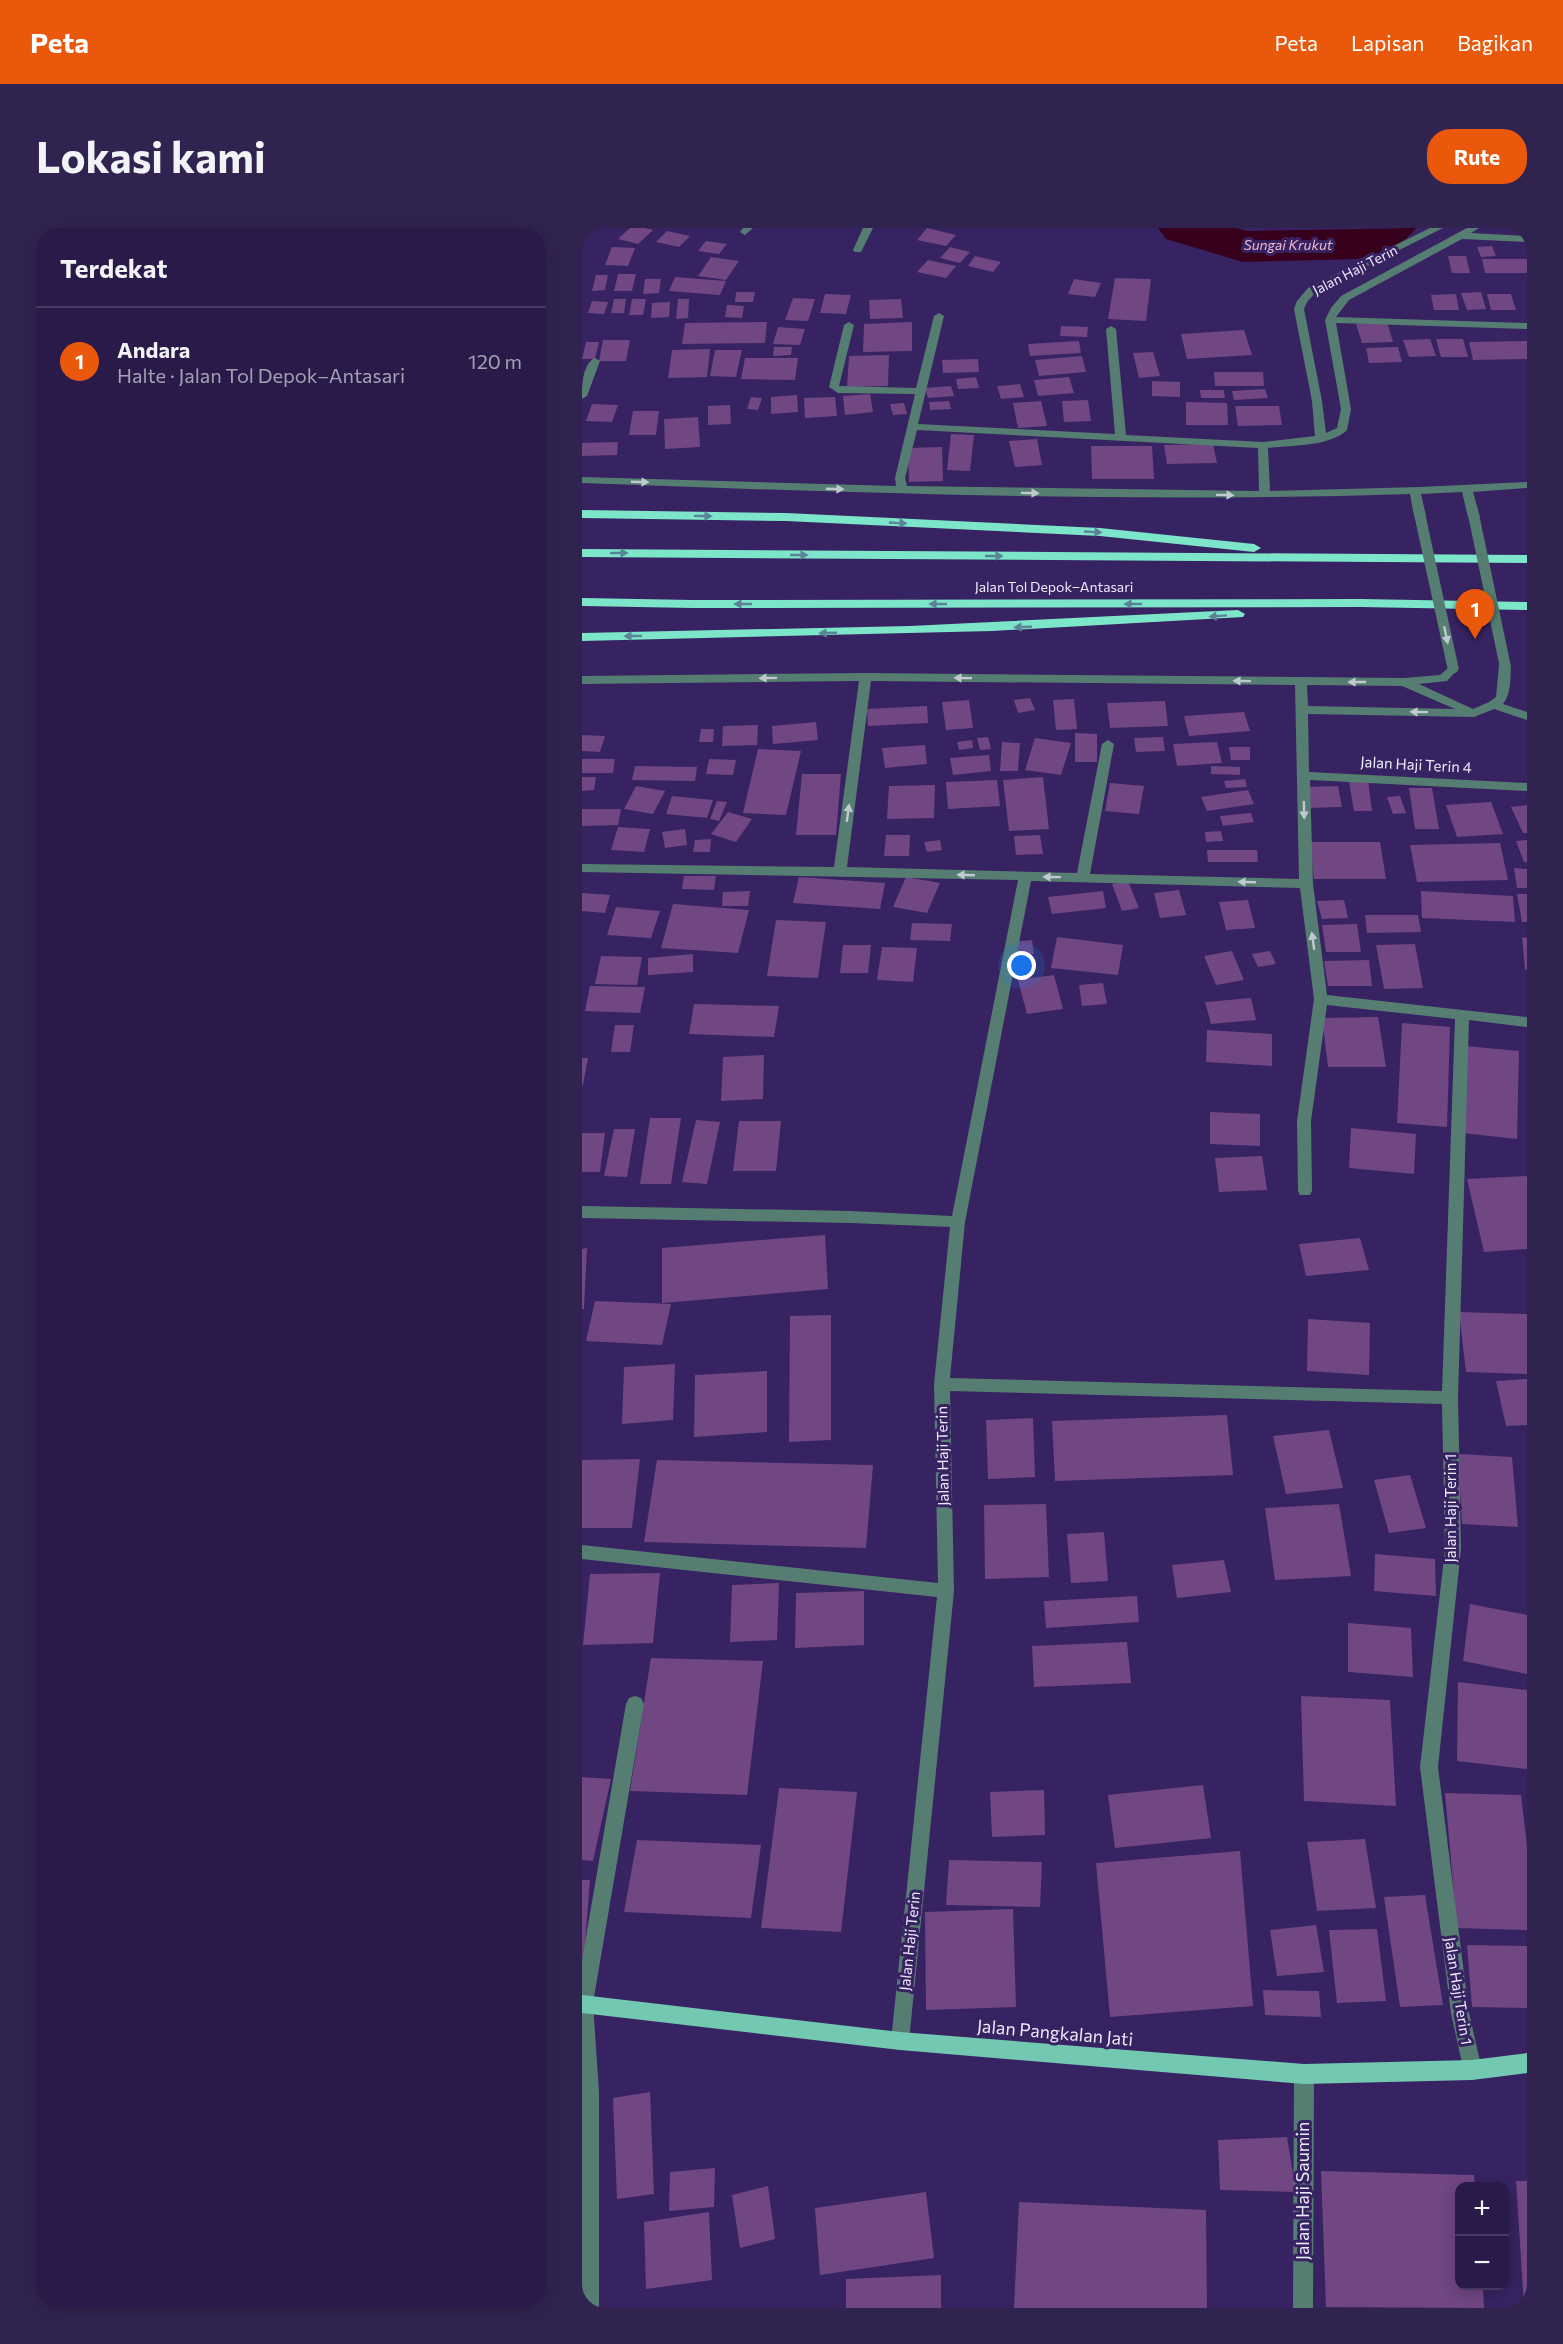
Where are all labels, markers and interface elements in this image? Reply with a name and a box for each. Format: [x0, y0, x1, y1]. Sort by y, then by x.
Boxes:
text: Peta [30, 25, 89, 59]
text: Peta [1275, 30, 1318, 55]
text: Lapisan [1351, 30, 1424, 55]
text: Bagikan [1457, 30, 1533, 55]
button: Rute [1427, 129, 1527, 184]
text: Lokasi kami [36, 130, 266, 182]
water label: Sungai Krukut [1243, 236, 1333, 253]
street label: Jalan Haji Terin [1309, 241, 1400, 298]
text: Terdekat [60, 252, 167, 283]
text: Andara [117, 336, 190, 363]
text: 1 [75, 349, 84, 373]
text: 120 m [468, 349, 522, 373]
text: Halte · Jalan Tol Depok–Antasari [117, 363, 405, 387]
one-way arrow [631, 478, 650, 487]
one-way arrow [826, 484, 845, 494]
one-way arrow [1021, 488, 1040, 497]
one-way arrow [1216, 490, 1235, 500]
one-way arrow [694, 511, 713, 521]
one-way arrow [889, 518, 908, 527]
one-way arrow [1084, 527, 1103, 536]
one-way arrow [610, 548, 629, 558]
one-way arrow [789, 550, 808, 559]
one-way arrow [984, 551, 1003, 561]
street label: Jalan Tol Depok–Antasari [975, 578, 1133, 595]
pin: 1 [1456, 590, 1494, 639]
one-way arrow [734, 599, 753, 609]
one-way arrow [929, 599, 948, 609]
one-way arrow [1124, 599, 1143, 609]
one-way arrow [1208, 611, 1227, 620]
one-way arrow [1014, 622, 1033, 631]
one-way arrow [1441, 625, 1451, 644]
one-way arrow [819, 628, 838, 637]
one-way arrow [624, 631, 643, 641]
one-way arrow [759, 673, 778, 683]
one-way arrow [954, 673, 973, 682]
one-way arrow [1233, 676, 1252, 685]
one-way arrow [1347, 677, 1366, 687]
one-way arrow [1409, 707, 1428, 717]
street label: Jalan Haji Terin 4 [1360, 752, 1472, 776]
one-way arrow [1299, 801, 1309, 820]
one-way arrow [843, 803, 852, 822]
one-way arrow [957, 870, 976, 879]
one-way arrow [1043, 872, 1062, 882]
one-way arrow [1238, 877, 1257, 887]
one-way arrow [1309, 932, 1318, 951]
your location [1007, 951, 1036, 980]
street label: Jalan Haji Terin [932, 1406, 952, 1506]
street label: Jalan Haji Terin 1 [1441, 1453, 1459, 1563]
street label: Jalan Haji Terin [895, 1890, 923, 1991]
street label: Jalan Haji Terin 1 [1442, 1936, 1476, 2046]
street label: Jalan Pangkalan Jati [976, 2014, 1134, 2050]
street label: Jalan Haji Saumin [1291, 2122, 1313, 2260]
map controls [1455, 2182, 1509, 2290]
button: + [1455, 2182, 1509, 2236]
button: − [1455, 2236, 1509, 2290]

